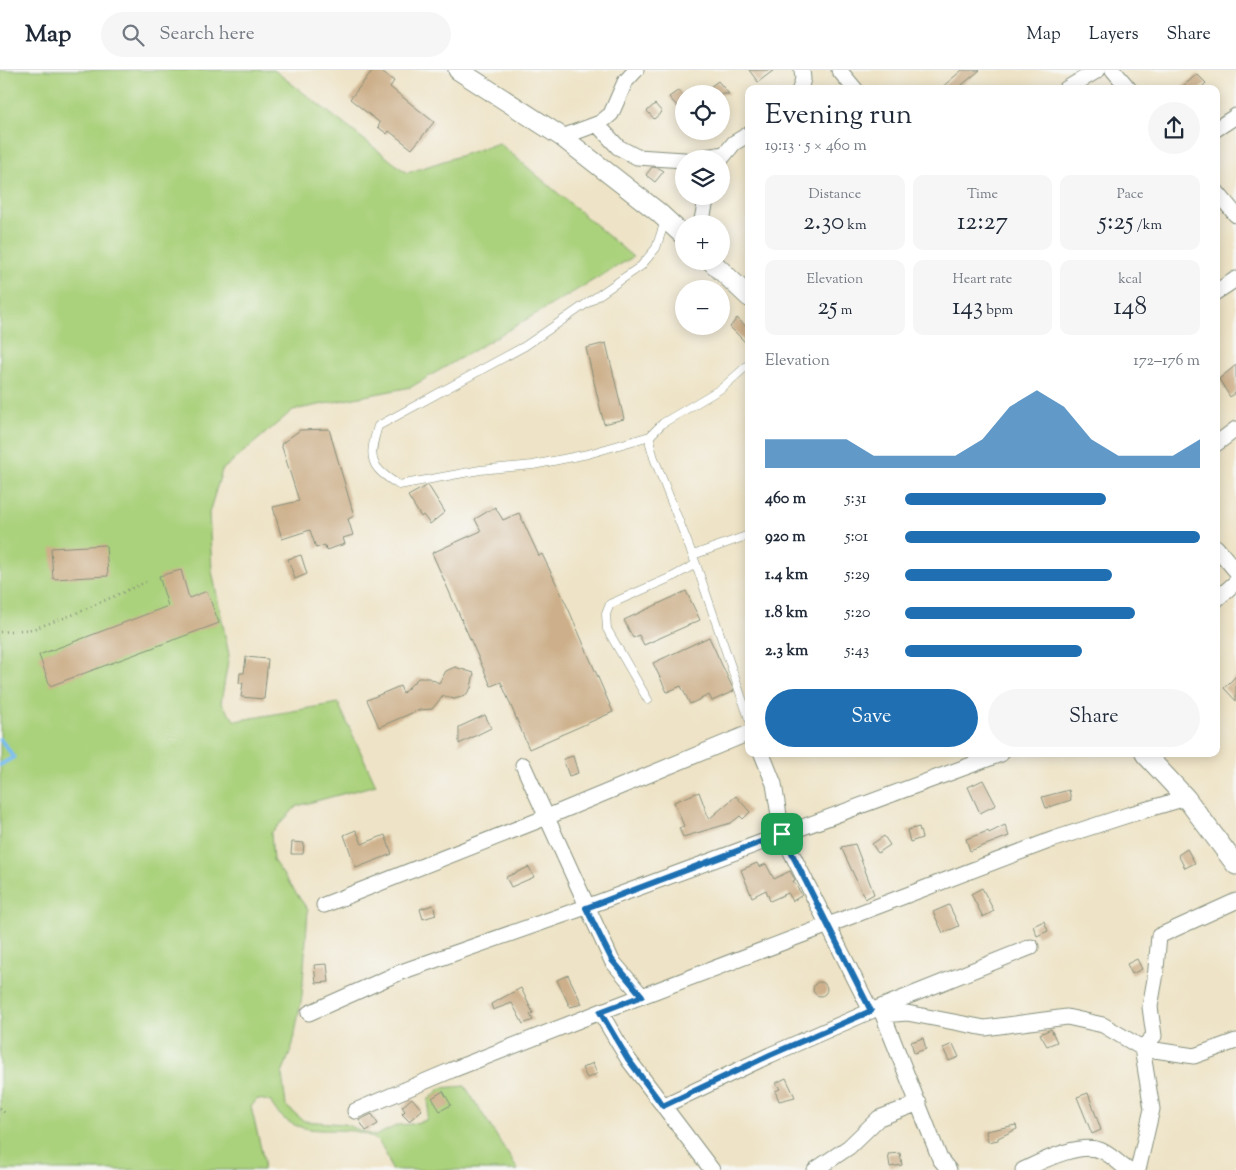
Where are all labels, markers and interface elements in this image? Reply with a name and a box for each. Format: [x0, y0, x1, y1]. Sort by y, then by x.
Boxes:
search box [101, 12, 451, 57]
text: Map [25, 18, 71, 52]
icon: search [119, 21, 147, 49]
text: Search here [159, 21, 255, 48]
text: Map [1026, 22, 1061, 48]
text: Layers [1089, 22, 1139, 48]
text: Share [1167, 22, 1211, 48]
map controls [675, 85, 730, 335]
button: locate [675, 85, 730, 140]
text: Evening run [765, 96, 912, 136]
button: share [1148, 102, 1200, 154]
text: 19:13 · 5 × 460 m [765, 135, 867, 158]
button: layers [675, 150, 730, 205]
text: Distance [808, 185, 861, 205]
text: Time [967, 185, 998, 205]
text: Pace [1117, 185, 1144, 205]
text: 2.30 [803, 205, 844, 241]
text: 12:27 [957, 205, 1008, 241]
text: 5:25 [1098, 205, 1134, 241]
button: + [675, 215, 730, 270]
text: km [844, 216, 866, 236]
text: /km [1134, 216, 1162, 236]
text: Elevation [806, 270, 863, 290]
text: Heart rate [953, 270, 1012, 290]
text: kcal [1118, 270, 1142, 290]
button: − [675, 280, 730, 335]
text: 25 [817, 290, 838, 326]
text: 143 [952, 290, 983, 326]
text: 148 [1113, 290, 1147, 326]
text: m [838, 301, 852, 321]
text: bpm [983, 301, 1013, 321]
text: Elevation [765, 350, 830, 373]
text: 172–176 m [1133, 350, 1200, 373]
text: 460 m [765, 488, 806, 511]
text: 5:31 [845, 488, 867, 511]
text: 920 m [765, 526, 805, 549]
text: 5:01 [845, 526, 868, 549]
text: 1.4 km [765, 564, 808, 587]
text: 5:29 [845, 564, 870, 587]
text: 1.8 km [765, 602, 808, 625]
text: 5:20 [845, 602, 871, 625]
text: 2.3 km [765, 640, 808, 663]
text: 5:43 [845, 640, 869, 663]
button: Save [765, 689, 978, 747]
button: Share [988, 689, 1200, 747]
pin [761, 813, 803, 855]
icon: arrive [768, 820, 796, 848]

